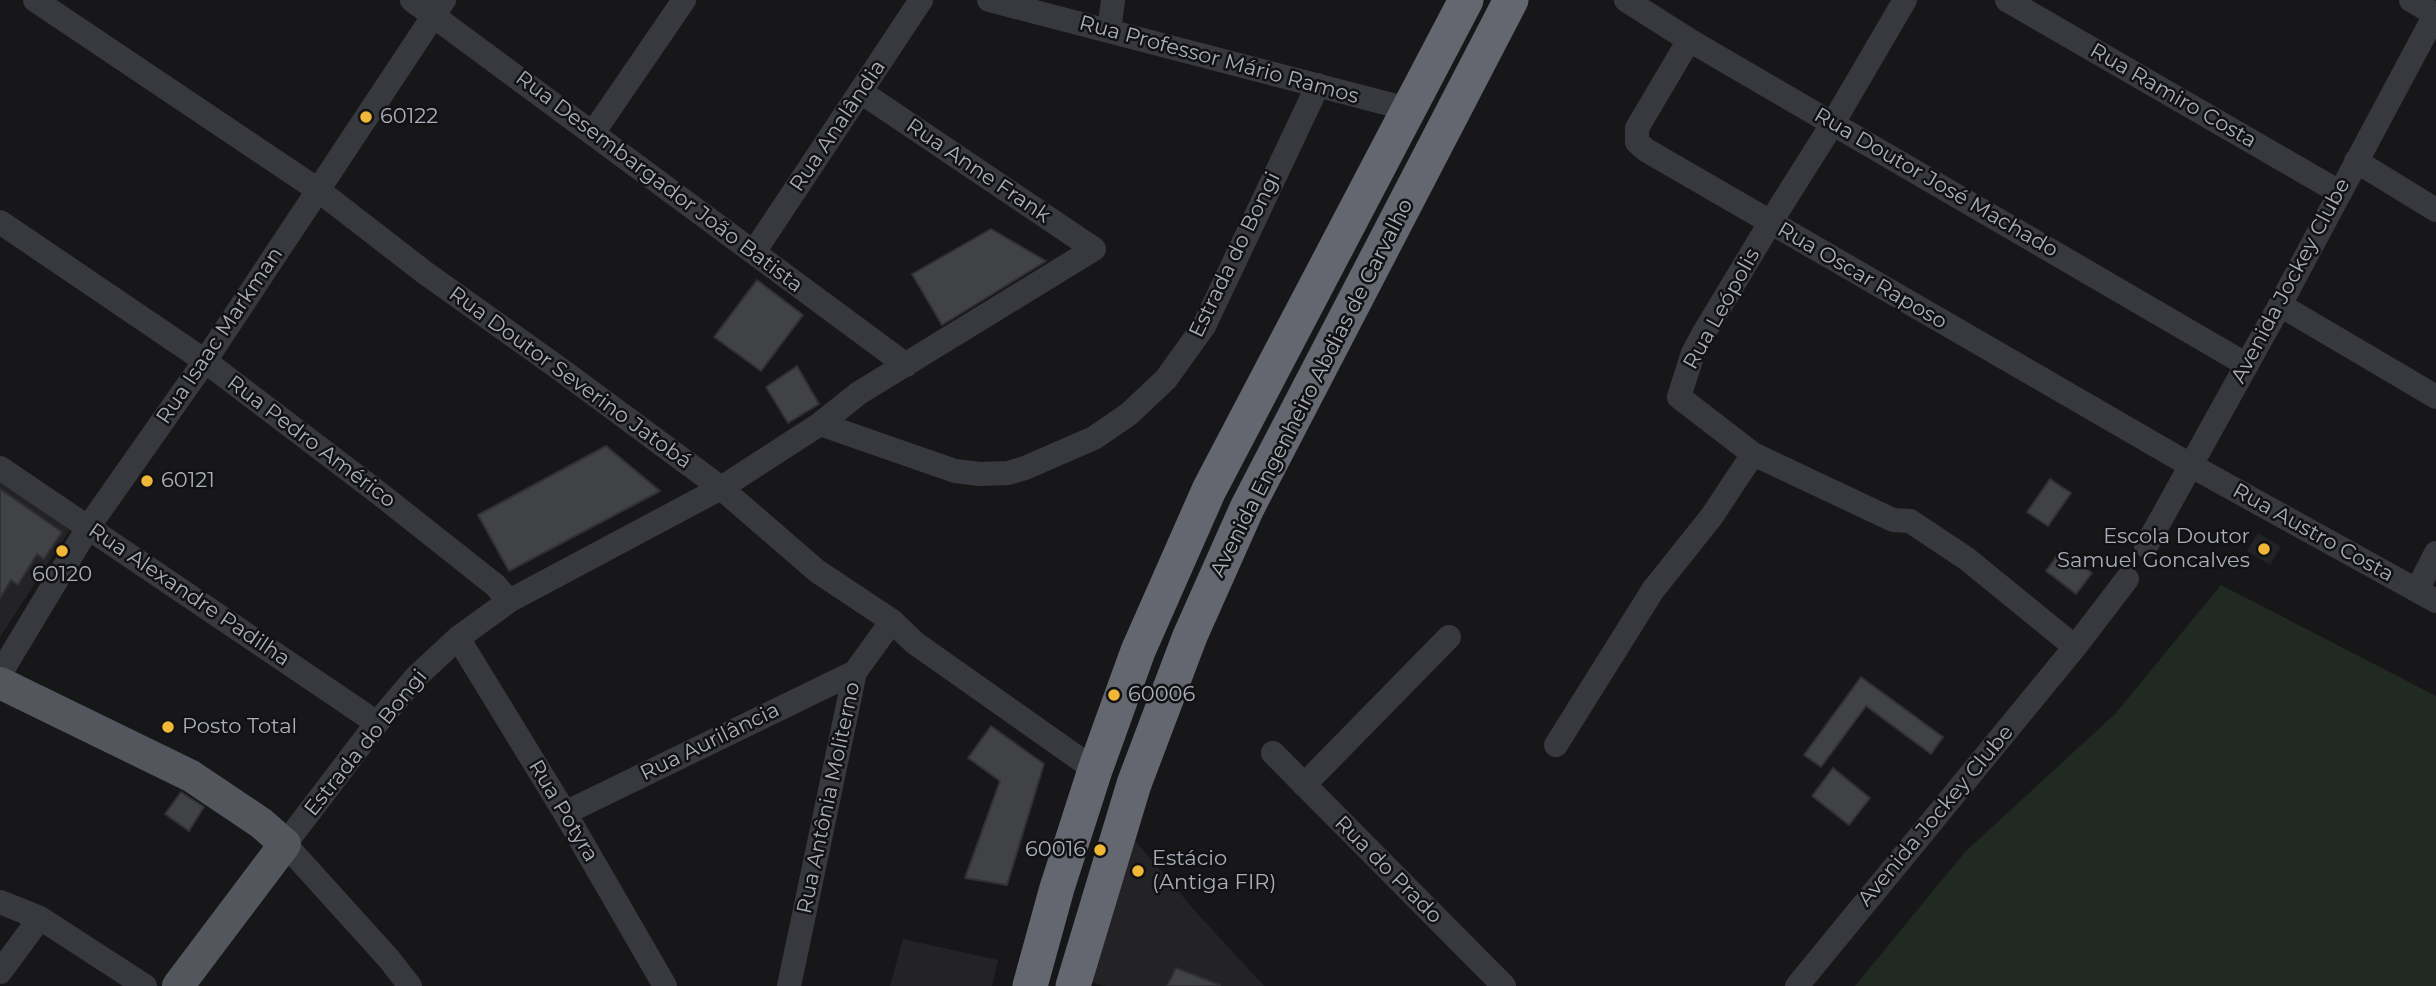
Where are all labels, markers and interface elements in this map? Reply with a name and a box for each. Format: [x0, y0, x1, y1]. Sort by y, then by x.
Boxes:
street label: Rua Professor Mário Ramos [1076, 10, 1362, 110]
street label: Rua Ramiro Costa [2085, 38, 2261, 154]
street label: Rua Analândia [785, 55, 891, 197]
street label: Rua Desembargador João Batista [510, 66, 808, 298]
street label: Rua Doutor José Machado [1810, 103, 2062, 263]
place label: 60122 [380, 104, 438, 130]
marker: 60122 [358, 109, 374, 125]
street label: Rua Anne Frank [901, 113, 1055, 229]
street label: Estrada do Bongi [1184, 168, 1286, 342]
street label: Avenida Jockey Clube [2226, 174, 2356, 388]
street label: Avenida Engenheiro Abdias de Carvalho [1205, 195, 1419, 581]
street label: Rua Oscar Raposo [1773, 217, 1951, 335]
street label: Rua Isaac Markman [151, 243, 289, 429]
street label: Rua Leópolis [1678, 244, 1766, 374]
street label: Rua Doutor Severino Jatobá [444, 281, 696, 475]
street label: Rua Pedro Américo [222, 370, 400, 514]
place label: 60121 [161, 468, 215, 494]
marker: 60121 [139, 473, 155, 489]
street label: Rua Austro Costa [2228, 478, 2398, 588]
street label: Rua Alexandre Padilha [83, 518, 295, 672]
place label: Escola Doutor Samuel Goncalves [2057, 524, 2250, 574]
marker: Escola Doutor Samuel Goncalves [2256, 541, 2272, 557]
marker: 60120 [54, 543, 70, 559]
place label: 60120 [32, 562, 92, 588]
street label: Estrada do Bongi [299, 665, 433, 821]
street label: Rua Antônia Moliterno [792, 680, 866, 916]
place label: 60006 [1128, 682, 1195, 708]
marker: 60006 [1106, 687, 1122, 703]
street label: Rua Aurilância [636, 697, 784, 787]
place label: Posto Total [182, 714, 297, 740]
marker: Posto Total [160, 719, 176, 735]
street label: Avenida Jockey Clube [1853, 720, 2019, 912]
street label: Rua Potyra [523, 756, 603, 866]
street label: Rua do Prado [1329, 811, 1447, 929]
place label: 60016 [1025, 837, 1086, 863]
marker: 60016 [1092, 842, 1108, 858]
place label: Estácio (Antiga FIR) [1152, 846, 1276, 896]
marker: Estácio (Antiga FIR) [1130, 863, 1146, 879]

